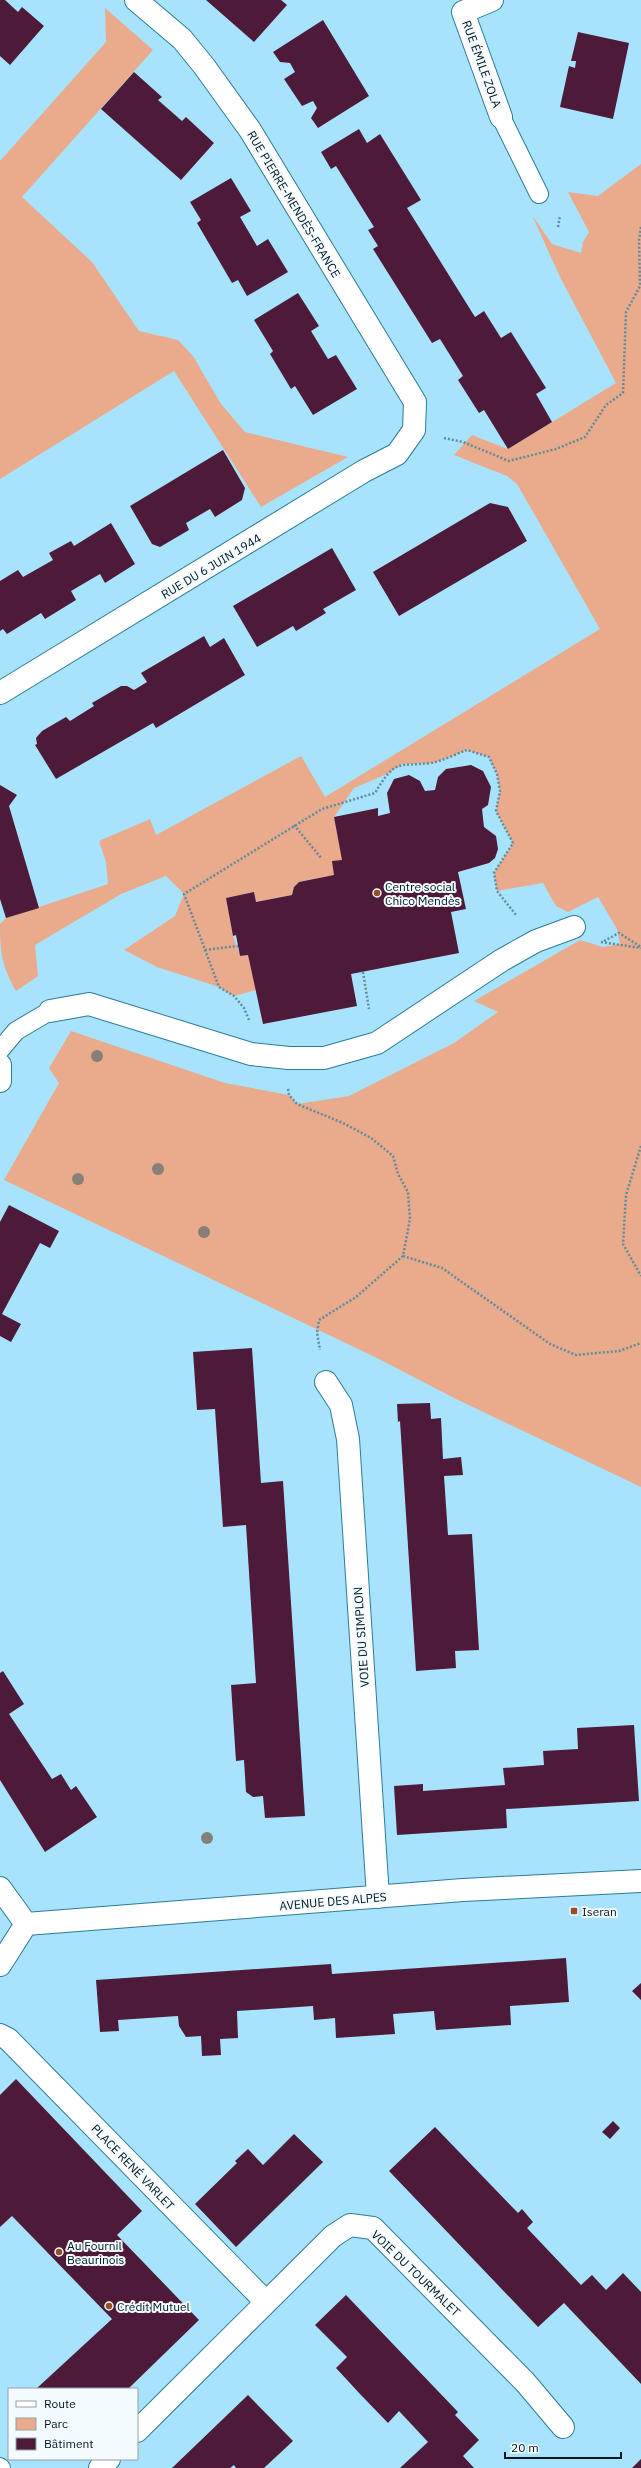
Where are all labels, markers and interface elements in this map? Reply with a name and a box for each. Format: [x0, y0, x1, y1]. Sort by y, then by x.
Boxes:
street label: RUE ÉMILE ZOLA [459, 18, 505, 110]
street label: RUE PIERRE-MENDÈS-FRANCE [244, 128, 344, 280]
street label: RUE DU 6 JUIN 1944 [158, 530, 264, 602]
place label: Centre social Chico Mendès [385, 879, 460, 908]
marker: Centre social Chico Mendès [372, 888, 382, 898]
street label: VOIE DU SIMPLON [350, 1586, 372, 1688]
street label: AVENUE DES ALPES [279, 1889, 387, 1913]
place label: Iseran [582, 1904, 617, 1919]
marker: Iseran [569, 1906, 579, 1916]
street label: PLACE RENÉ VARLET [88, 2121, 178, 2213]
street label: VOIE DU TOURMALET [369, 2227, 464, 2319]
place label: Au Fournil Beaurinois [67, 2238, 125, 2267]
marker: Au Fournil Beaurinois [54, 2247, 64, 2257]
place label: Crédit Mutuel [117, 2299, 190, 2314]
marker: Crédit Mutuel [104, 2301, 114, 2311]
legend [8, 2388, 138, 2460]
text: Route [44, 2396, 76, 2411]
text: Parc [44, 2416, 68, 2431]
scale bar [505, 2434, 621, 2460]
text: Bâtiment [44, 2436, 94, 2451]
text: 20 m [511, 2440, 539, 2455]

